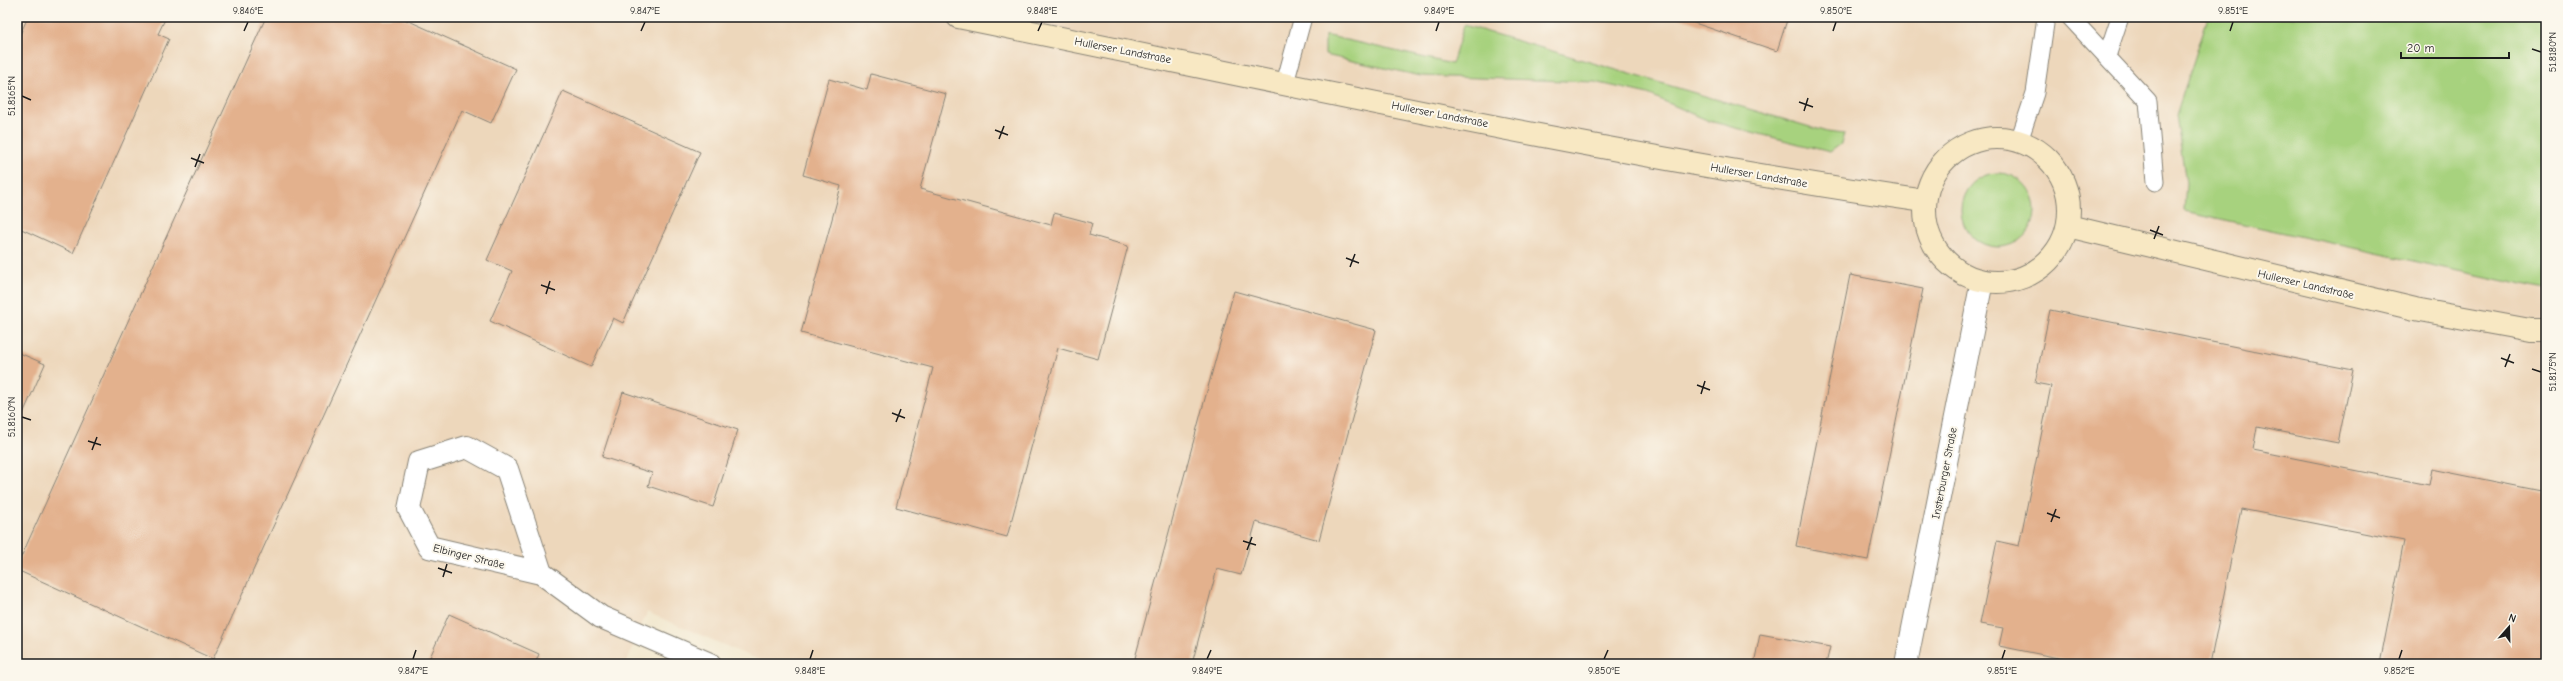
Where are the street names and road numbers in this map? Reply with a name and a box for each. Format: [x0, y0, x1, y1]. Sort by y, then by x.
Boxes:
street label: Hullerser Landstraße [1074, 35, 1173, 66]
street label: Hullerser Landstraße [1391, 99, 1490, 130]
street label: Hullerser Landstraße [1709, 161, 1809, 190]
street label: Hullerser Landstraße [2257, 267, 2356, 302]
street label: Insterburger Straße [1929, 426, 1960, 520]
street label: Elbinger Straße [432, 541, 506, 572]

